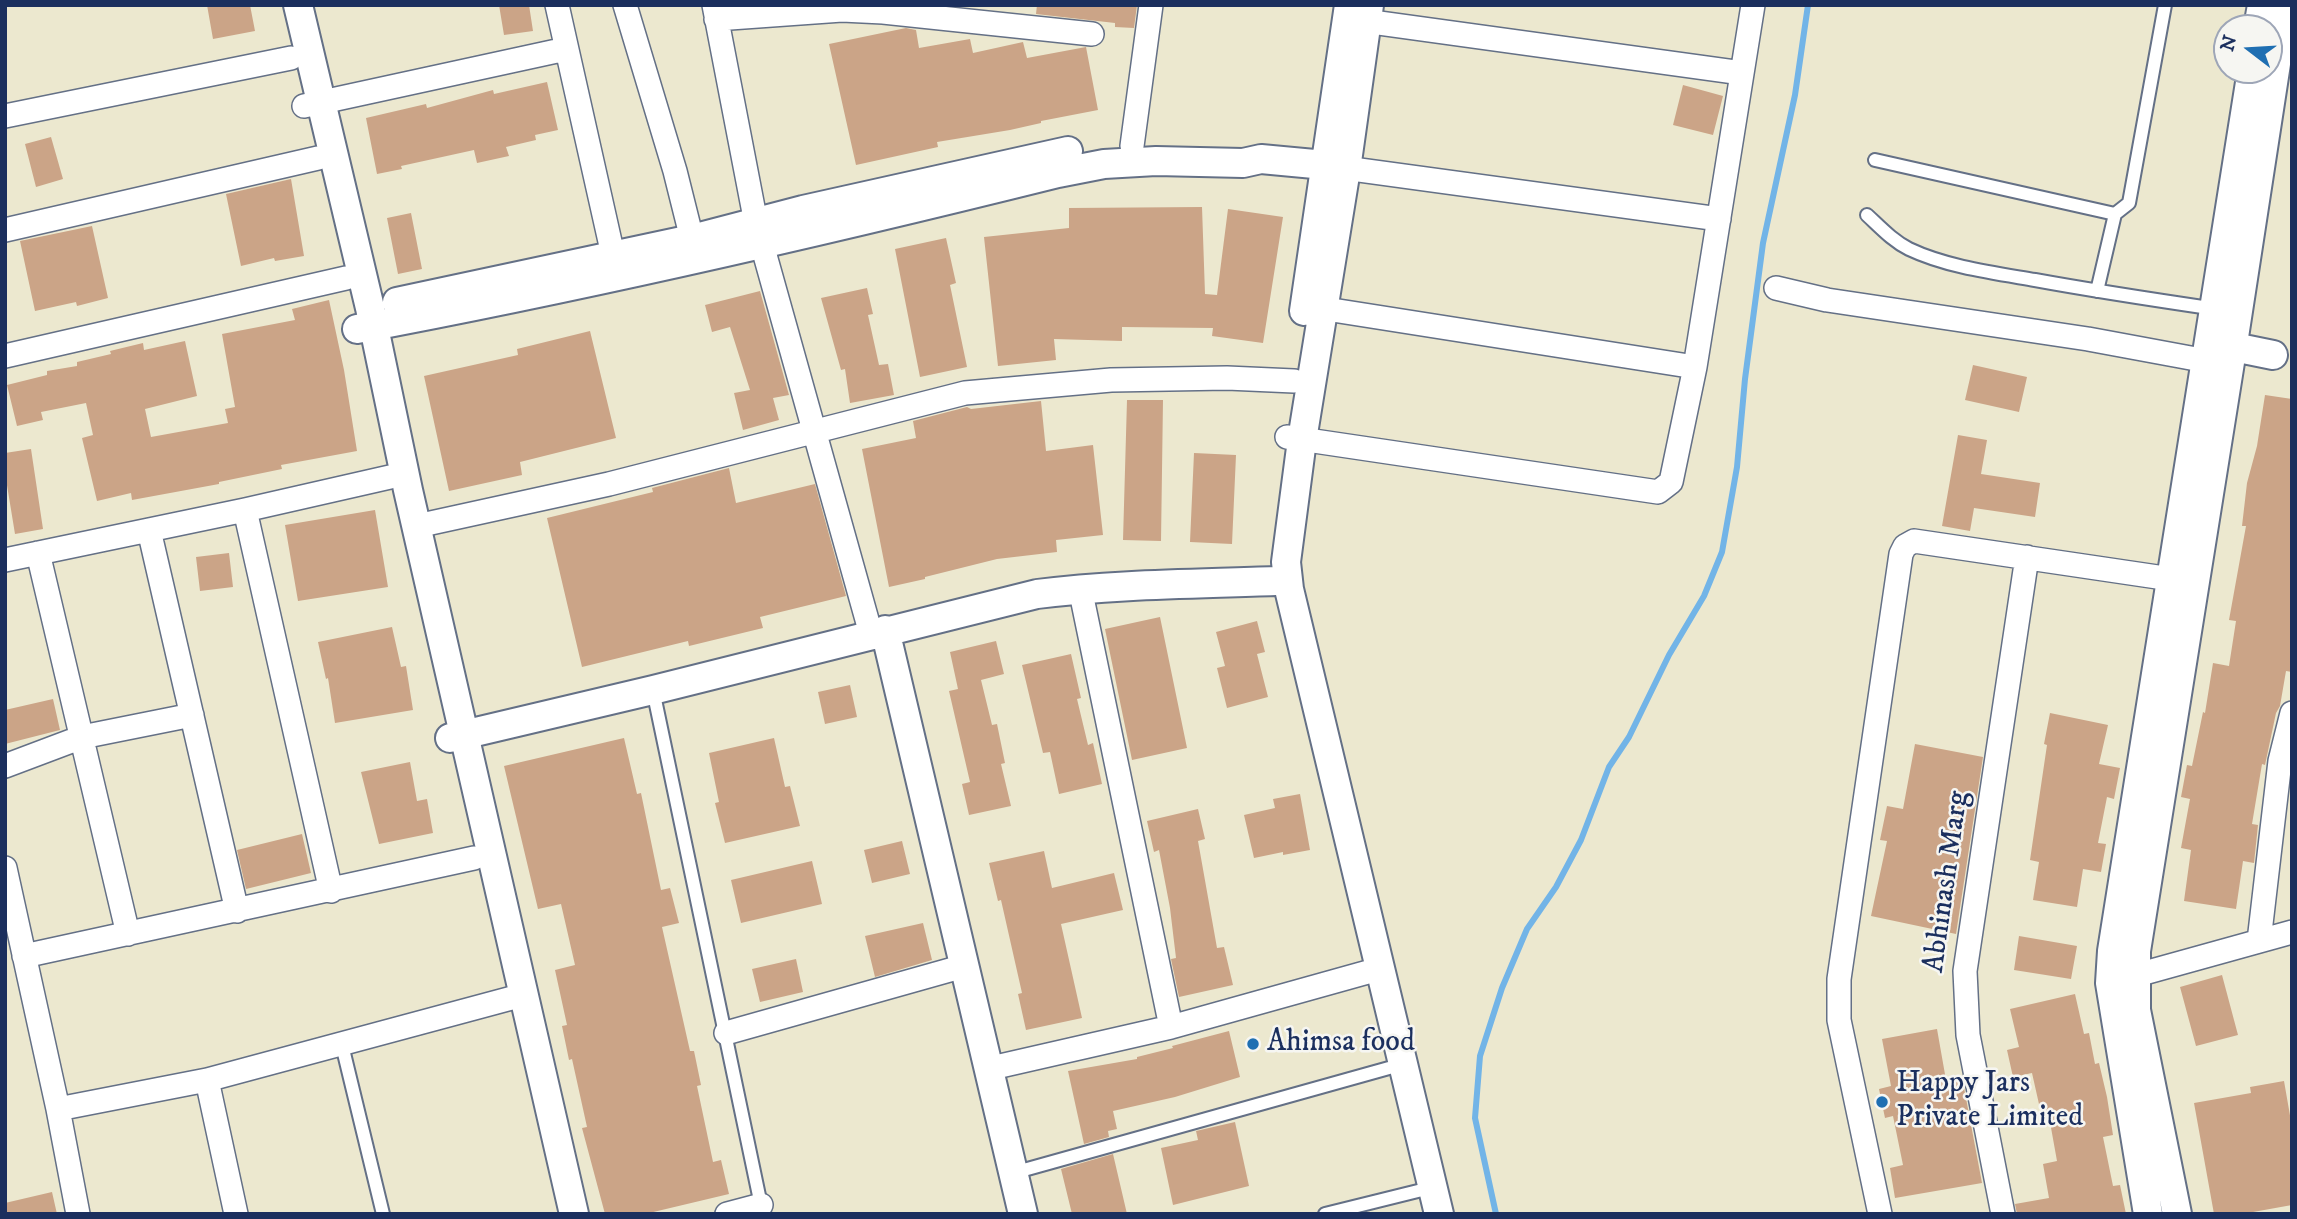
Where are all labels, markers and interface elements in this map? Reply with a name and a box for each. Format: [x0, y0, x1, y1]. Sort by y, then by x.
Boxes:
north arrow [2213, 14, 2283, 84]
text: N [2216, 32, 2243, 54]
street label: Abhinash Marg [1917, 789, 1979, 975]
place label: Ahimsa food [1267, 1026, 1415, 1062]
marker: Ahimsa food [1245, 1036, 1261, 1052]
place label: Happy Jars Private Limited [1896, 1067, 2083, 1138]
marker: Happy Jars Private Limited [1874, 1094, 1890, 1110]

